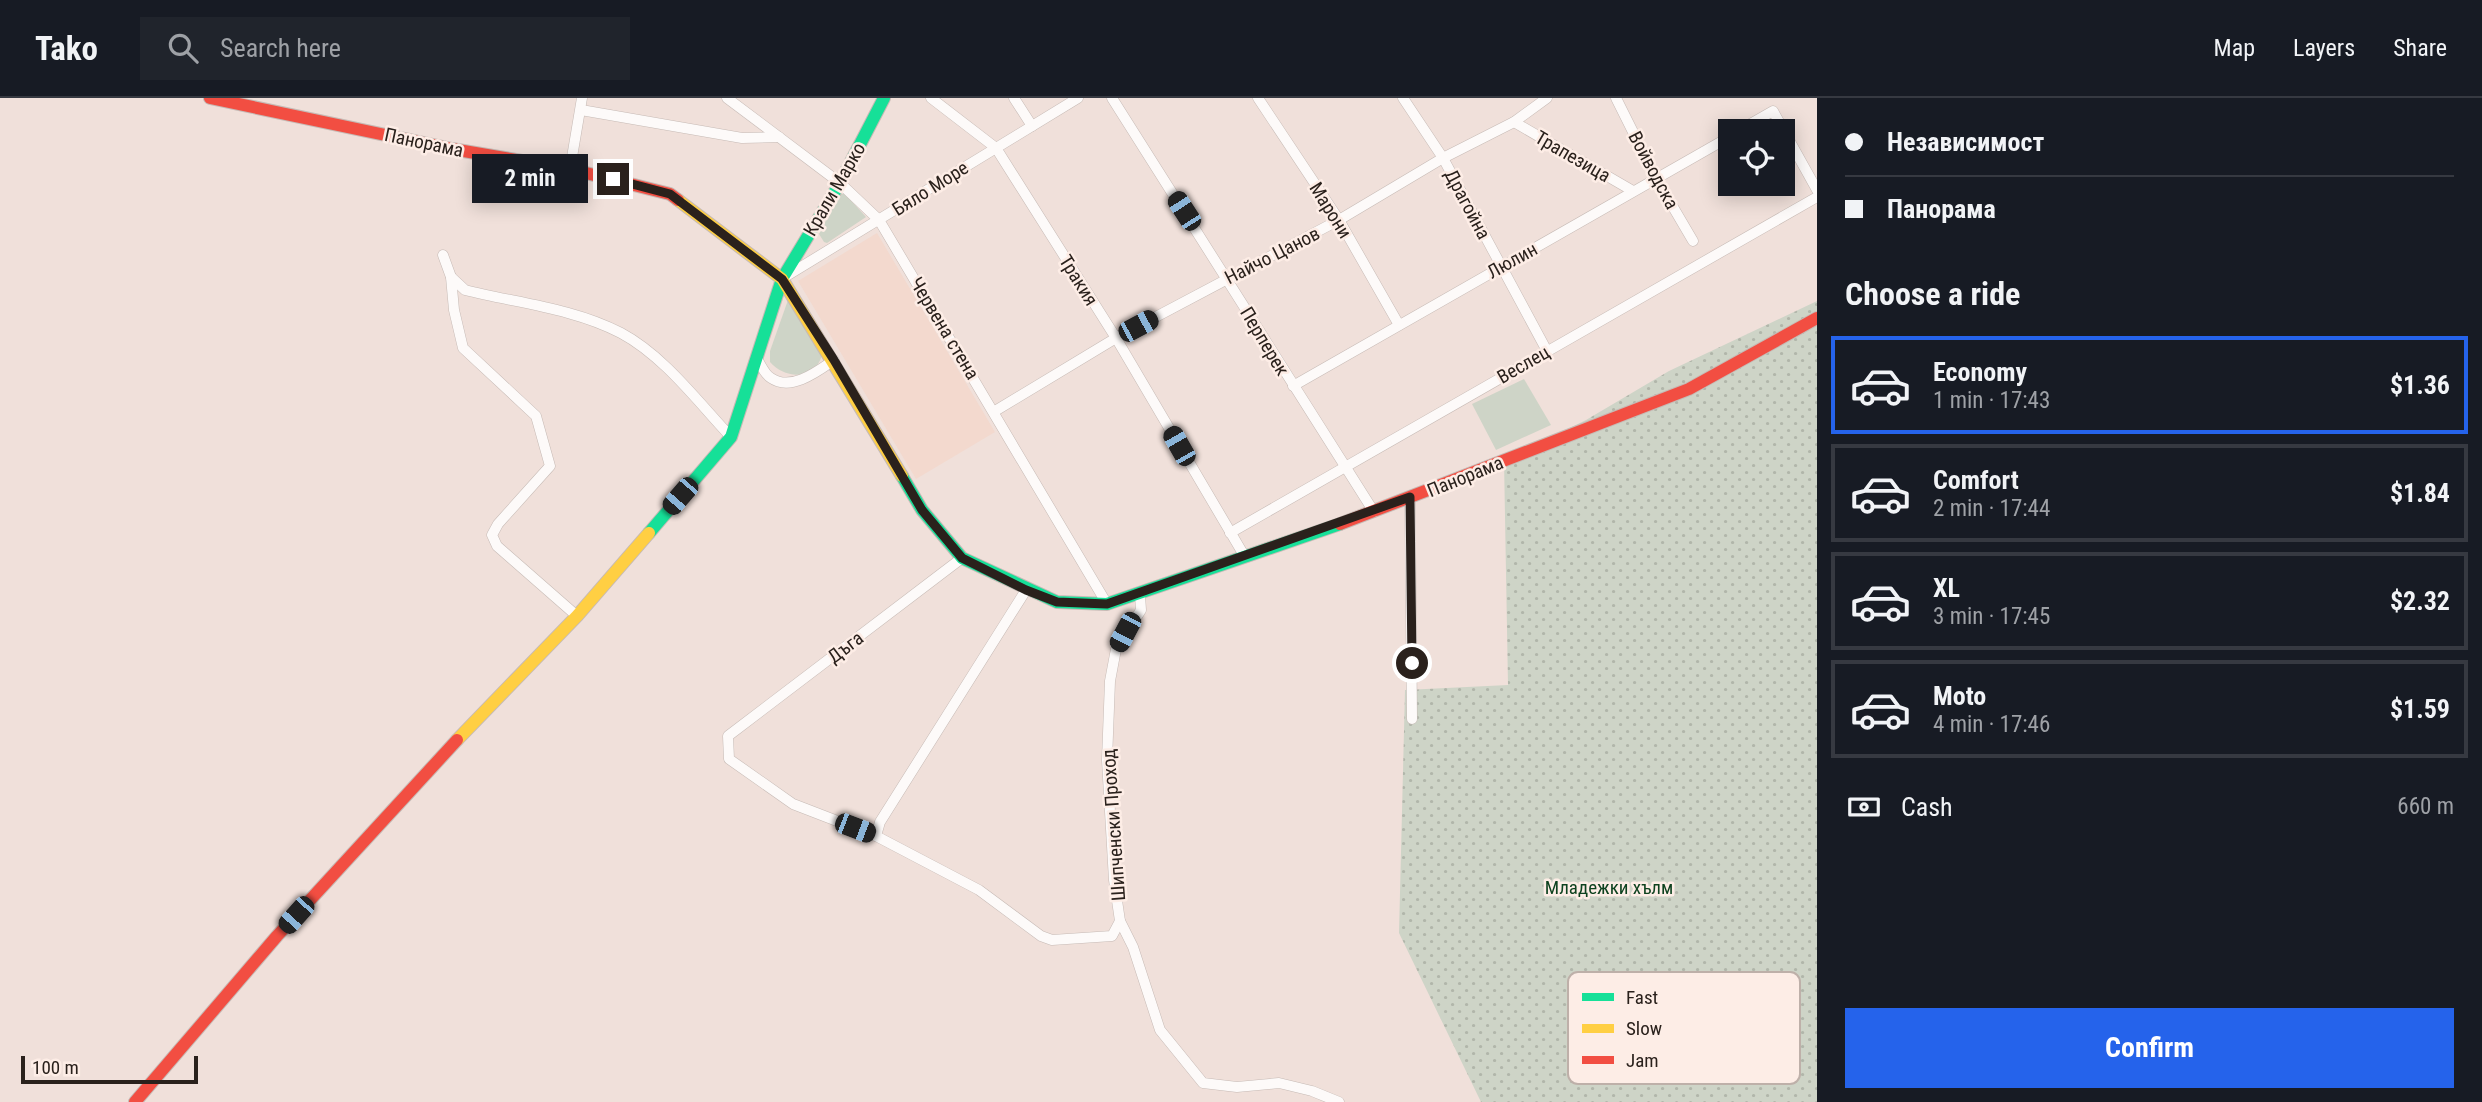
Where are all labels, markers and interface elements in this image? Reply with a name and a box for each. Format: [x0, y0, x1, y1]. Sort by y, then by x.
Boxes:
search box [140, 17, 630, 80]
text: Tako [35, 29, 98, 68]
icon: search [164, 29, 202, 67]
text: Search here [220, 33, 341, 63]
text: Map [2214, 34, 2255, 62]
text: Layers [2293, 34, 2355, 62]
text: Share [2393, 34, 2447, 62]
map controls [1718, 119, 1795, 196]
button: locate [1718, 119, 1795, 196]
street label: Панорама [382, 123, 465, 162]
street label: Трапезица [1531, 126, 1615, 187]
street label: Войводска [1623, 127, 1684, 213]
text: Независимост [1887, 127, 2044, 157]
street label: Крали Марко [798, 138, 870, 240]
callout: 2 min [473, 154, 588, 204]
street label: Бяло Море [888, 156, 973, 221]
route end [597, 163, 629, 195]
text: 2 min [504, 165, 556, 192]
street label: Драгойна [1440, 165, 1496, 243]
street label: Марони [1304, 178, 1357, 243]
car [1164, 188, 1205, 234]
text: Панорама [1887, 194, 1996, 224]
street label: Найчо Цанов [1221, 222, 1324, 289]
street label: Люлин [1483, 237, 1541, 284]
street label: Тракия [1054, 251, 1103, 310]
street label: Червена стена [905, 273, 984, 384]
text: Choose a ride [1845, 275, 2020, 313]
street label: Перперек [1235, 303, 1294, 380]
car [1115, 307, 1162, 345]
street label: Веслец [1493, 340, 1554, 389]
icon: car [1849, 354, 1912, 417]
text: Economy [1933, 357, 2027, 387]
text: $1.36 [2390, 370, 2450, 400]
text: 1 min · 17:43 [1933, 387, 2050, 414]
car [1160, 423, 1199, 469]
street label: Панорама [1424, 451, 1507, 502]
icon: car [1849, 462, 1912, 525]
text: Comfort [1933, 465, 2019, 495]
car [659, 473, 702, 519]
text: $1.84 [2390, 478, 2450, 508]
text: 2 min · 17:44 [1933, 495, 2050, 522]
icon: car [1849, 570, 1912, 633]
text: XL [1933, 573, 1960, 603]
text: $2.32 [2390, 586, 2450, 616]
text: 3 min · 17:45 [1933, 603, 2050, 630]
car [1106, 609, 1145, 655]
street label: Дъга [823, 626, 868, 668]
route start [1396, 647, 1428, 679]
icon: car [1849, 678, 1912, 741]
text: Moto [1933, 681, 1986, 711]
text: $1.59 [2390, 694, 2450, 724]
text: 4 min · 17:46 [1933, 711, 2050, 738]
street label: Шипченски Проход [1097, 748, 1130, 902]
icon: cash [1845, 788, 1883, 826]
text: Cash [1901, 792, 1953, 822]
text: 660 m [2397, 793, 2454, 820]
car [832, 811, 879, 845]
park label: Младежки хълм [1545, 876, 1673, 899]
car [275, 892, 318, 938]
legend [1568, 972, 1800, 1084]
text: Fast [1626, 986, 1658, 1009]
button: Confirm [1845, 1008, 2454, 1088]
text: Slow [1626, 1017, 1662, 1040]
text: Jam [1626, 1049, 1659, 1072]
scale bar [21, 1053, 198, 1085]
text: 100 m [32, 1056, 79, 1079]

